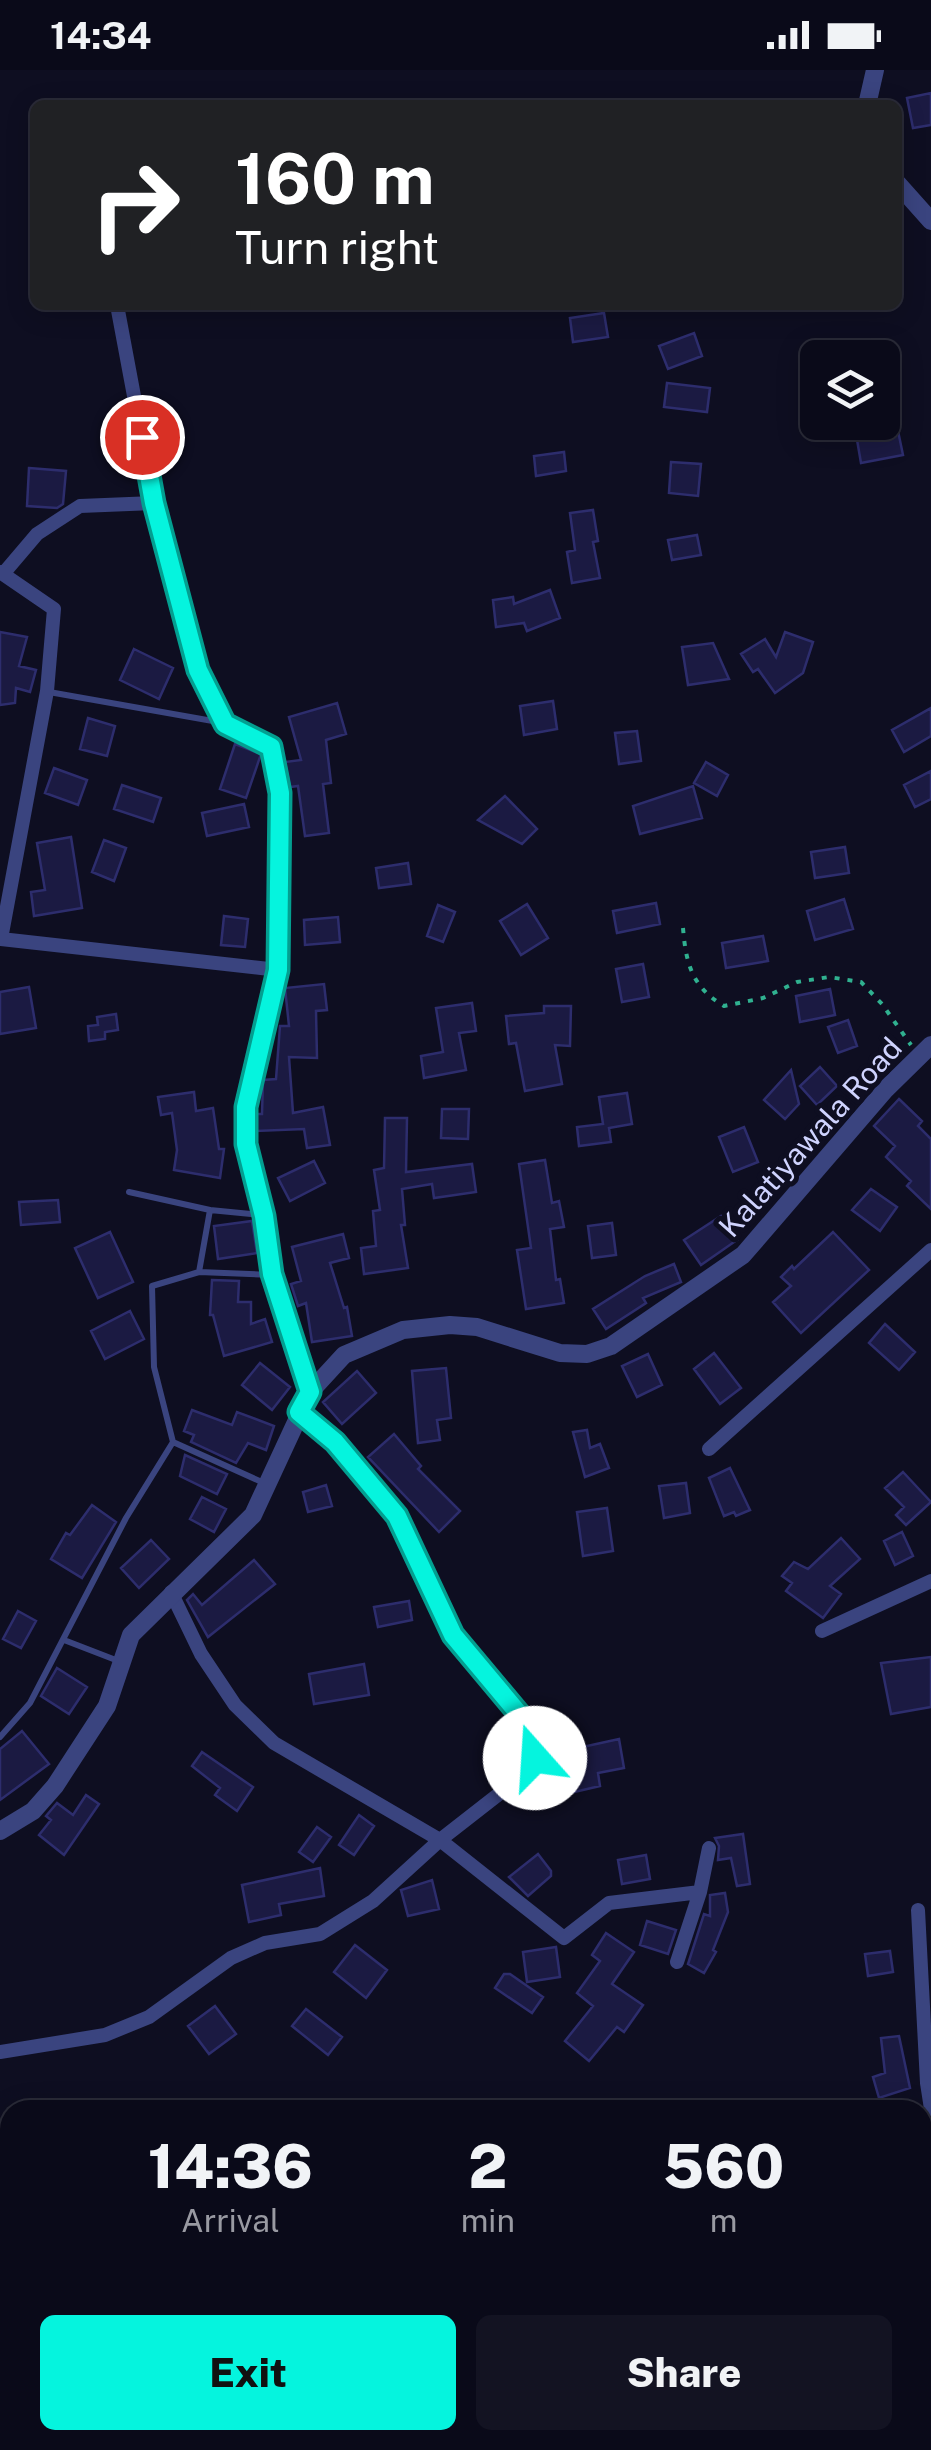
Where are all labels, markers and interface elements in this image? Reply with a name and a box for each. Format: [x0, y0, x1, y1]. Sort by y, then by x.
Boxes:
text: 14:34 [50, 13, 152, 58]
text: 160 m [235, 137, 435, 220]
icon: right [70, 140, 200, 270]
text: Turn right [235, 221, 439, 274]
map controls [800, 340, 900, 440]
button: layers [800, 340, 900, 440]
pin [100, 395, 185, 480]
icon: arrive [115, 410, 170, 465]
street label: Kalatiyawala Road [711, 1030, 909, 1244]
position arrow [483, 1706, 587, 1810]
text: 14:36 [148, 2131, 313, 2202]
text: 2 [468, 2131, 507, 2202]
text: 560 [663, 2131, 784, 2202]
text: Arrival [181, 2202, 280, 2239]
text: min [461, 2202, 515, 2239]
text: m [710, 2202, 737, 2239]
button: Exit [40, 2315, 456, 2430]
button: Share [476, 2315, 892, 2430]

